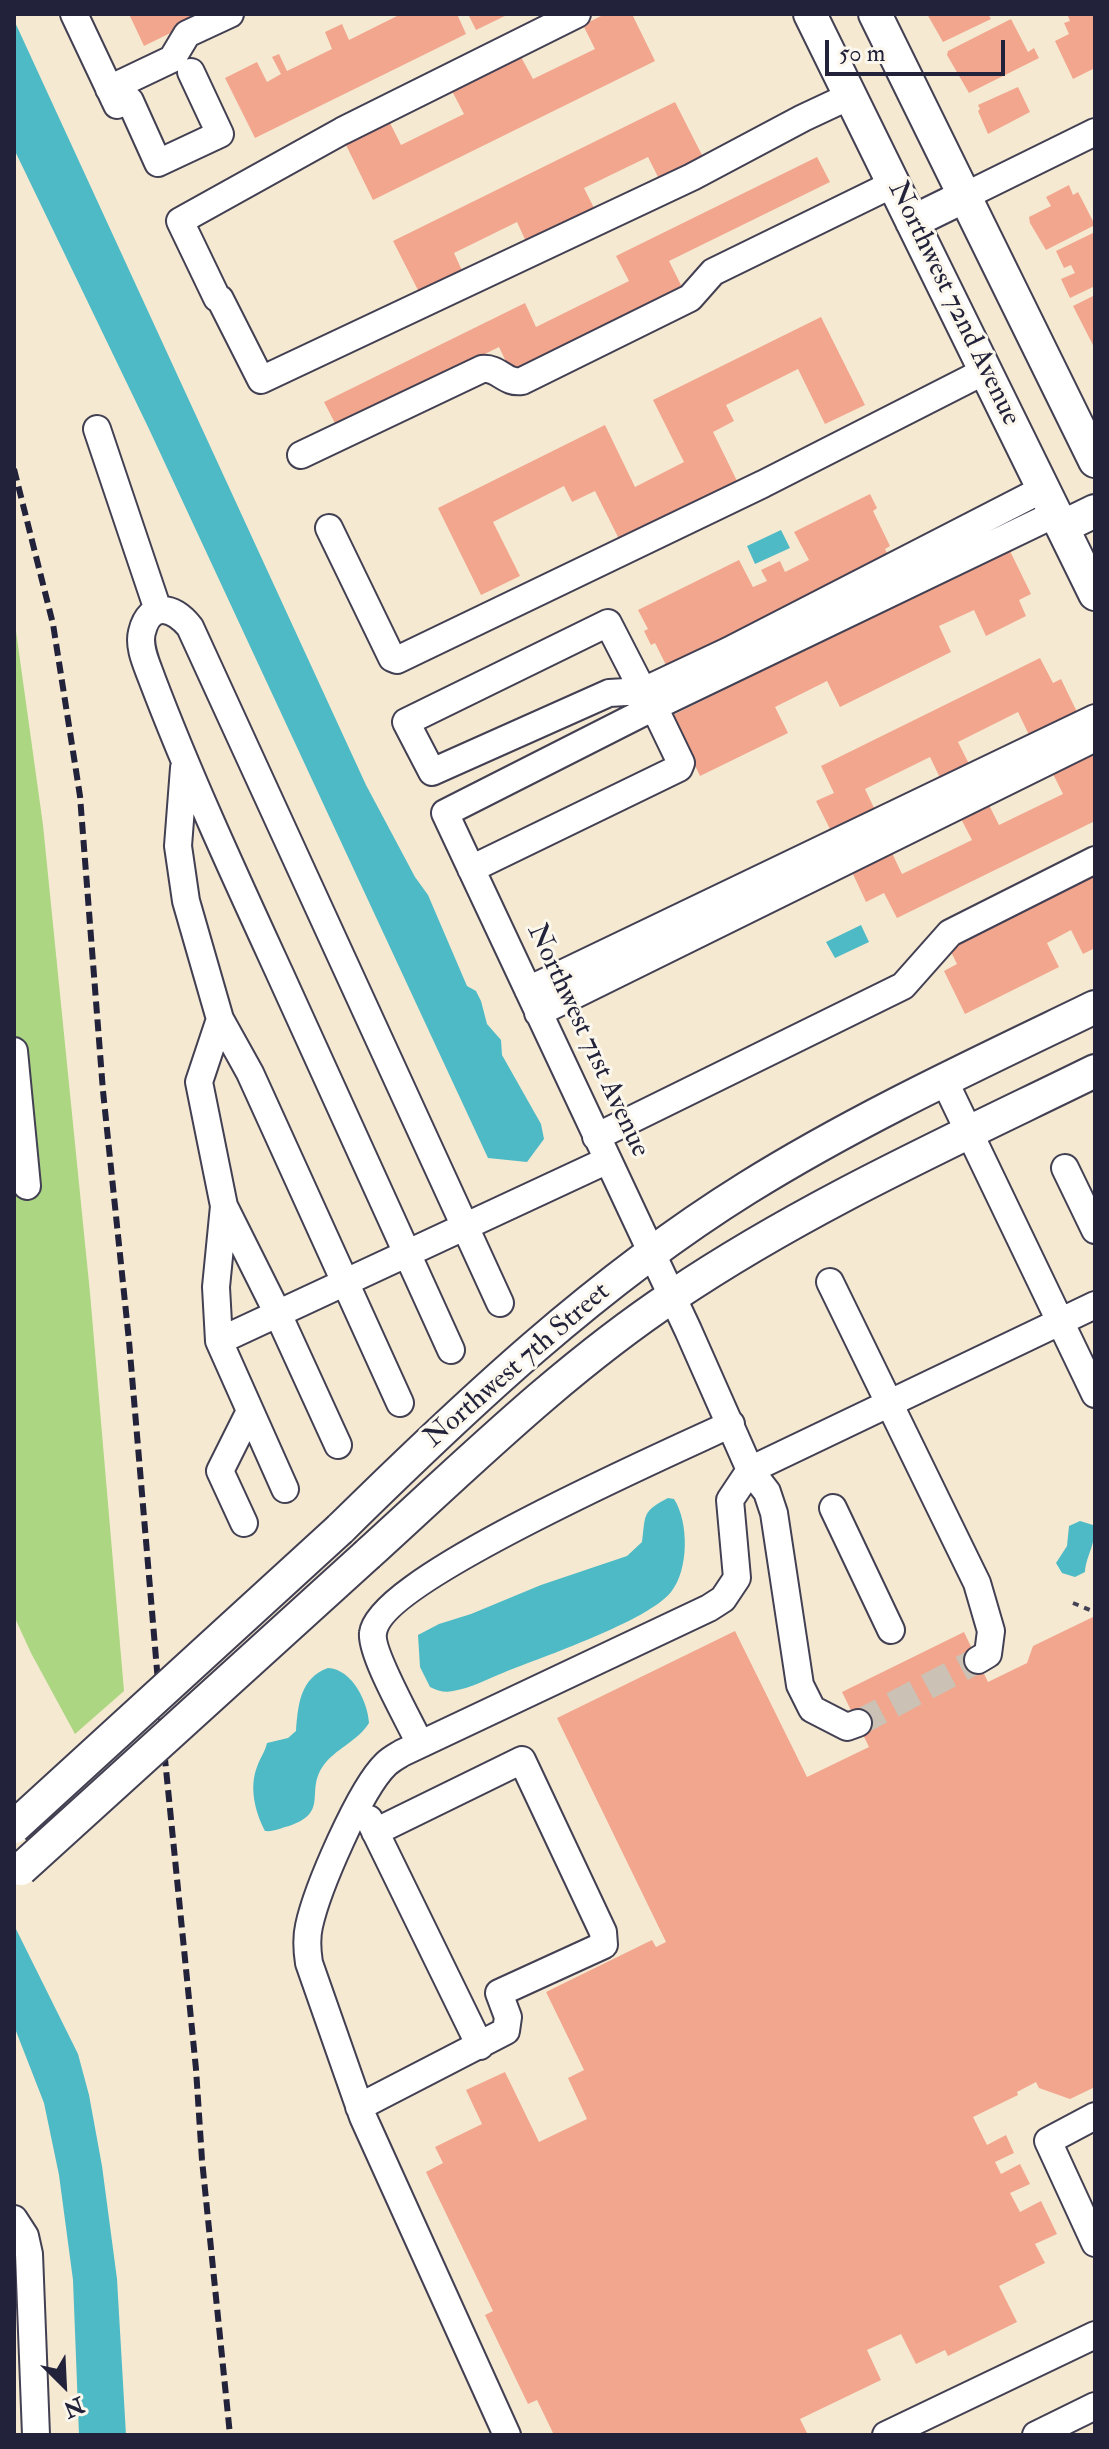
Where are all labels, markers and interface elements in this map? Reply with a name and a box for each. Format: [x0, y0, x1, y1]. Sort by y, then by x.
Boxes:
scale bar [829, 24, 1009, 74]
text: 50 m [839, 38, 885, 69]
street label: Northwest 72nd Avenue [879, 177, 1027, 431]
street label: Northwest 71st Avenue [518, 919, 656, 1163]
street label: Northwest 7th Street [418, 1276, 618, 1456]
north arrow [24, 2345, 104, 2425]
text: N [59, 2390, 88, 2424]

